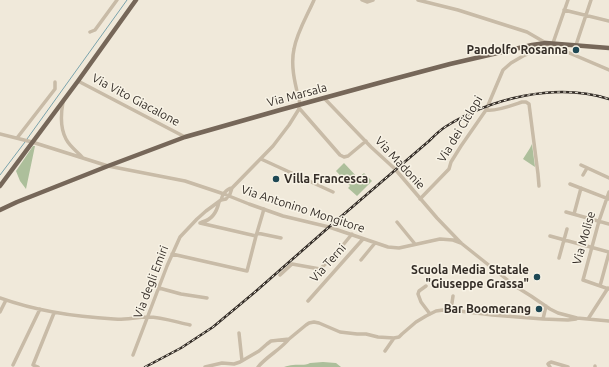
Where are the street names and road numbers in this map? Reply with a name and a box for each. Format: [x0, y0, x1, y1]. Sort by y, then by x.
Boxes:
street label: Via Vito Giacalone [90, 71, 182, 129]
street label: Via Marsala [265, 80, 329, 110]
street label: Via dei Ciclopi [434, 93, 486, 165]
street label: Via Madonie [372, 134, 428, 192]
street label: Via Antonino Mongitore [239, 182, 367, 236]
street label: Via Molise [569, 209, 599, 267]
street label: Via Terni [307, 241, 349, 285]
street label: Via degli Emiri [131, 244, 171, 320]

